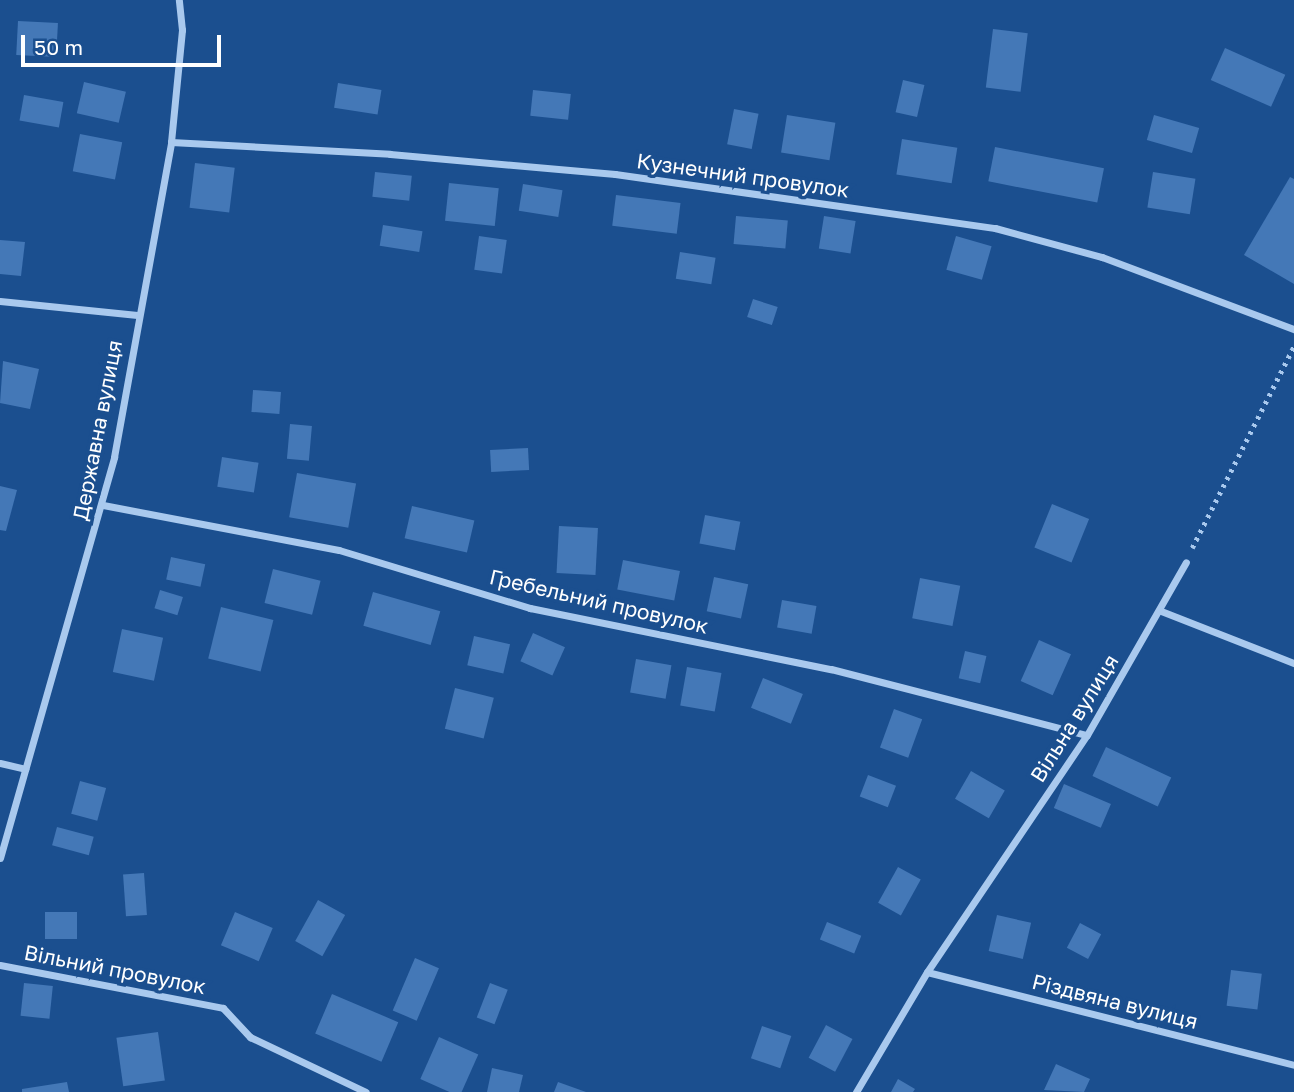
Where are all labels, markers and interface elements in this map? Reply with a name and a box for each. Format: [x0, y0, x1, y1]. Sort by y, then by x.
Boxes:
scale bar [24, 21, 224, 65]
text: 50 m [34, 34, 83, 60]
street label: Кузнечний провулок [635, 148, 851, 202]
street label: Державна вулиця [67, 338, 127, 522]
street label: Гребельний провулок [487, 564, 711, 638]
street label: Вільна вулиця [1025, 649, 1123, 787]
street label: Вільний провулок [22, 939, 208, 999]
street label: Різдвяна вулиця [1029, 968, 1201, 1034]

